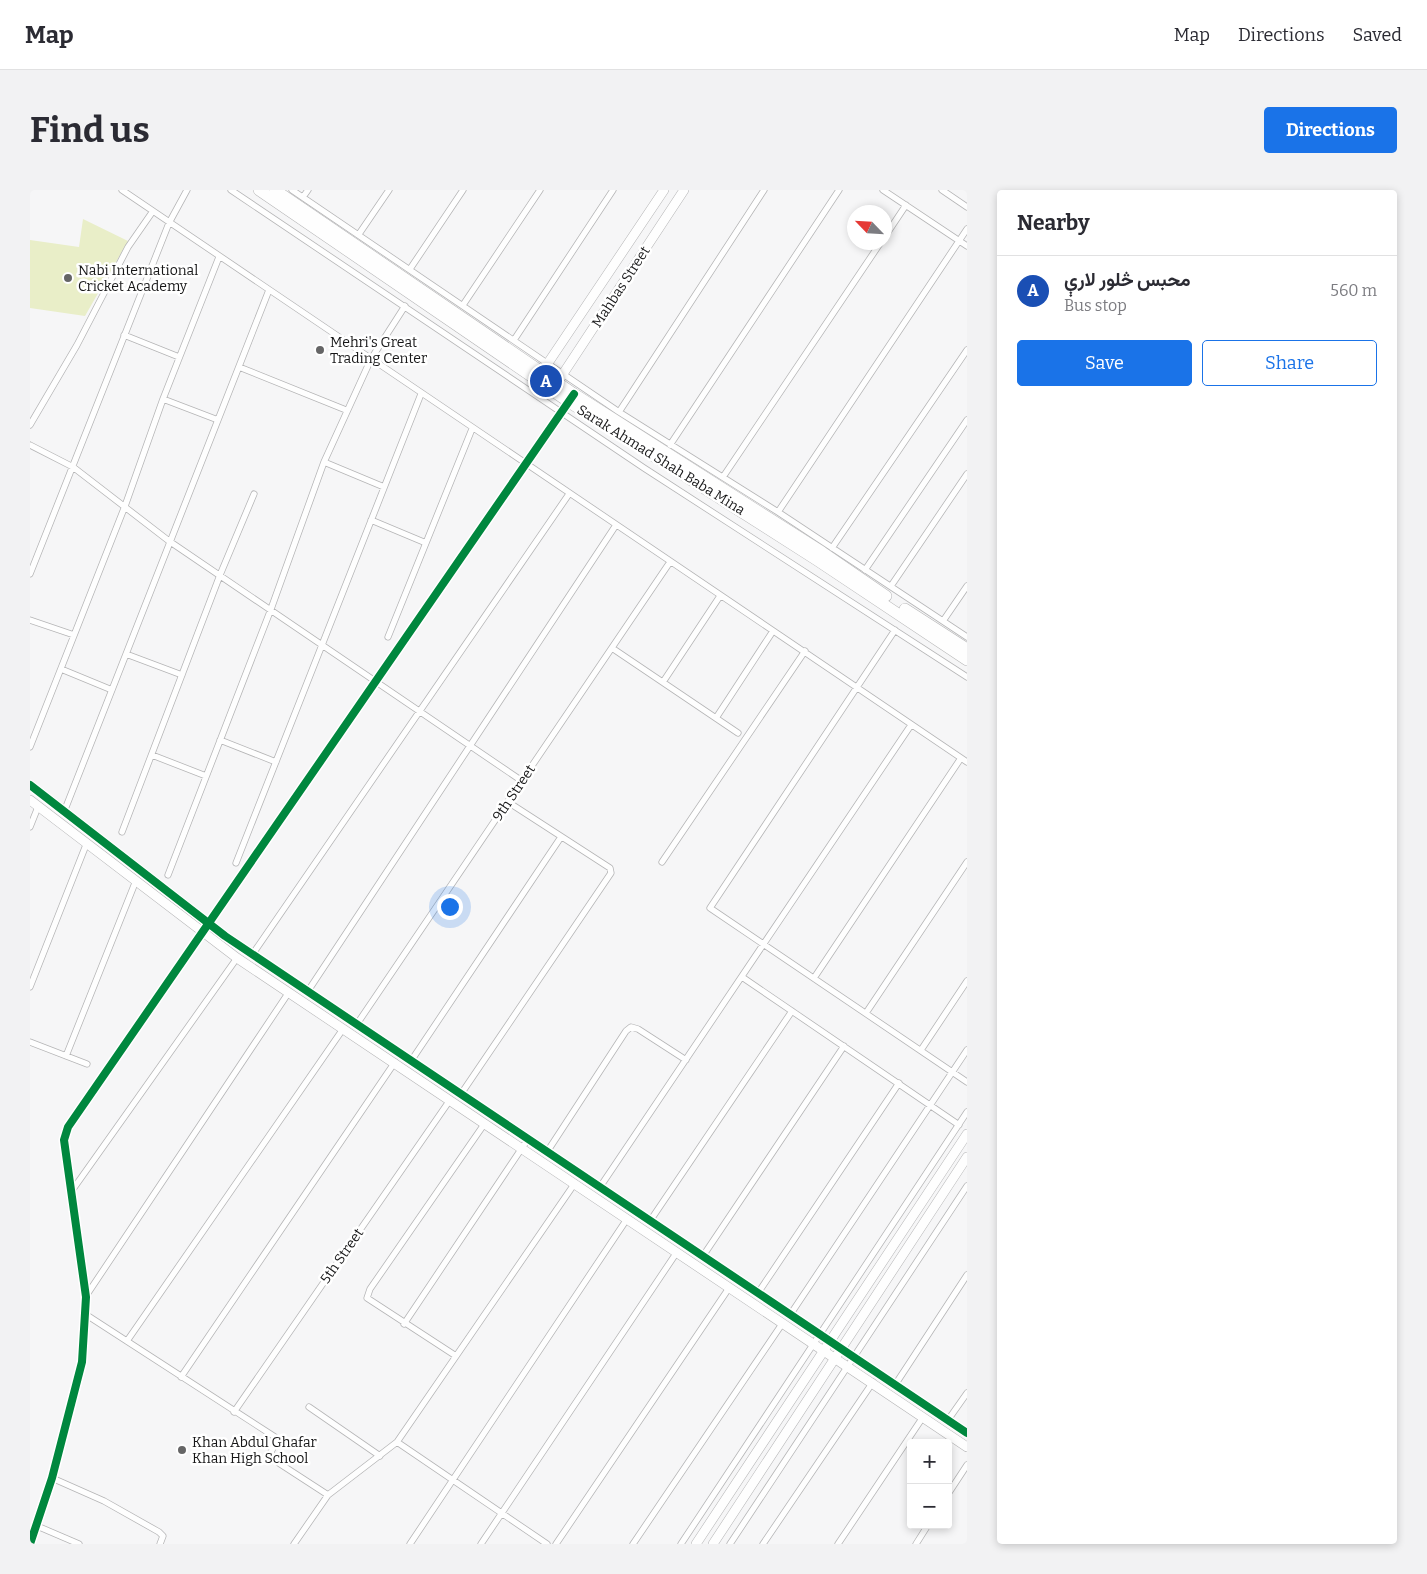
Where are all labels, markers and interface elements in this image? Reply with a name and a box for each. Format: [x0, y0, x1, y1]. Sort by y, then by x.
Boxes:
text: Map [25, 21, 74, 49]
text: Map [1174, 24, 1210, 46]
text: Directions [1238, 24, 1325, 46]
text: Saved [1353, 24, 1402, 46]
button: Directions [1264, 107, 1397, 153]
text: Find us [30, 109, 150, 151]
north arrow [847, 205, 892, 250]
text: Nearby [1017, 210, 1090, 236]
street label: Mahbas Street [588, 243, 654, 331]
place label: Nabi International Cricket Academy [78, 262, 198, 295]
text: محبس څلور لارې [1064, 268, 1191, 291]
marker: Nabi International Cricket Academy [62, 272, 74, 284]
text: A [1027, 281, 1039, 300]
text: 560 m [1330, 281, 1377, 300]
text: Bus stop [1064, 296, 1127, 315]
place label: Mehri's Great Trading Center [330, 334, 427, 367]
button: Save [1017, 340, 1192, 386]
button: Share [1202, 340, 1377, 386]
marker: Mehri's Great Trading Center [314, 344, 326, 356]
pin: A [530, 362, 562, 400]
street label: Sarak Ahmad Shah Baba Mina [574, 401, 748, 519]
street label: 9th Street [489, 762, 539, 824]
your location [437, 894, 463, 920]
street label: 5th Street [317, 1225, 367, 1287]
place label: Khan Abdul Ghafar Khan High School [192, 1434, 317, 1467]
map controls [907, 1439, 952, 1529]
button: + [907, 1439, 952, 1484]
marker: Khan Abdul Ghafar Khan High School [176, 1444, 188, 1456]
button: − [907, 1484, 952, 1529]

